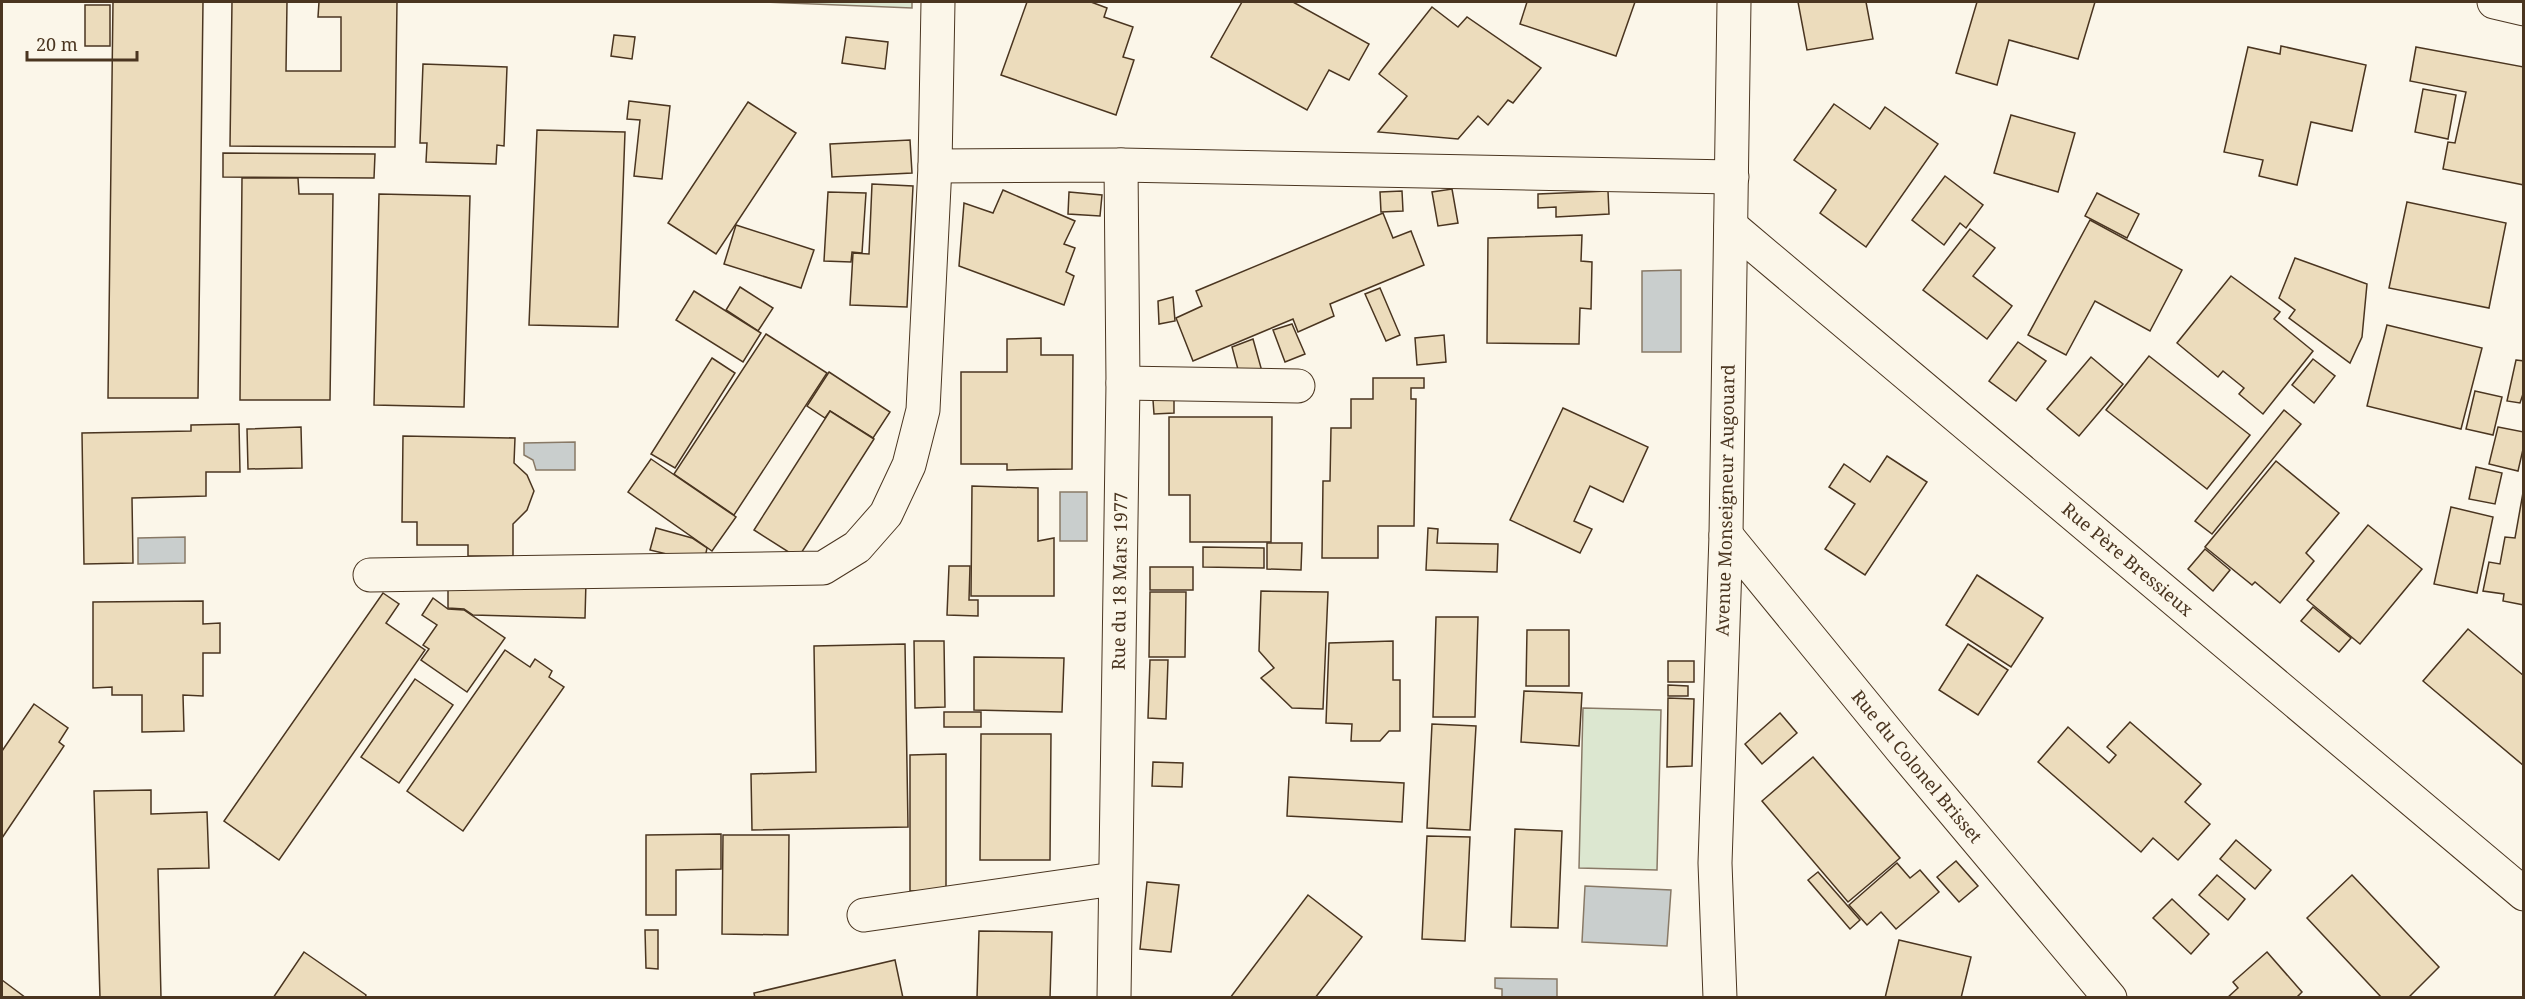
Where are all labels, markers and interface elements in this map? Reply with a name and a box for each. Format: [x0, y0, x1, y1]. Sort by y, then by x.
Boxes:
scale bar [27, 24, 136, 62]
text: 20 m [36, 32, 78, 56]
street label: Avenue Monseigneur Augouard [1710, 364, 1740, 637]
street label: Rue du 18 Mars 1977 [1106, 492, 1132, 670]
street label: Rue Père Bressieux [2057, 497, 2199, 621]
street label: Rue du Colonel Brisset [1847, 685, 1988, 848]

